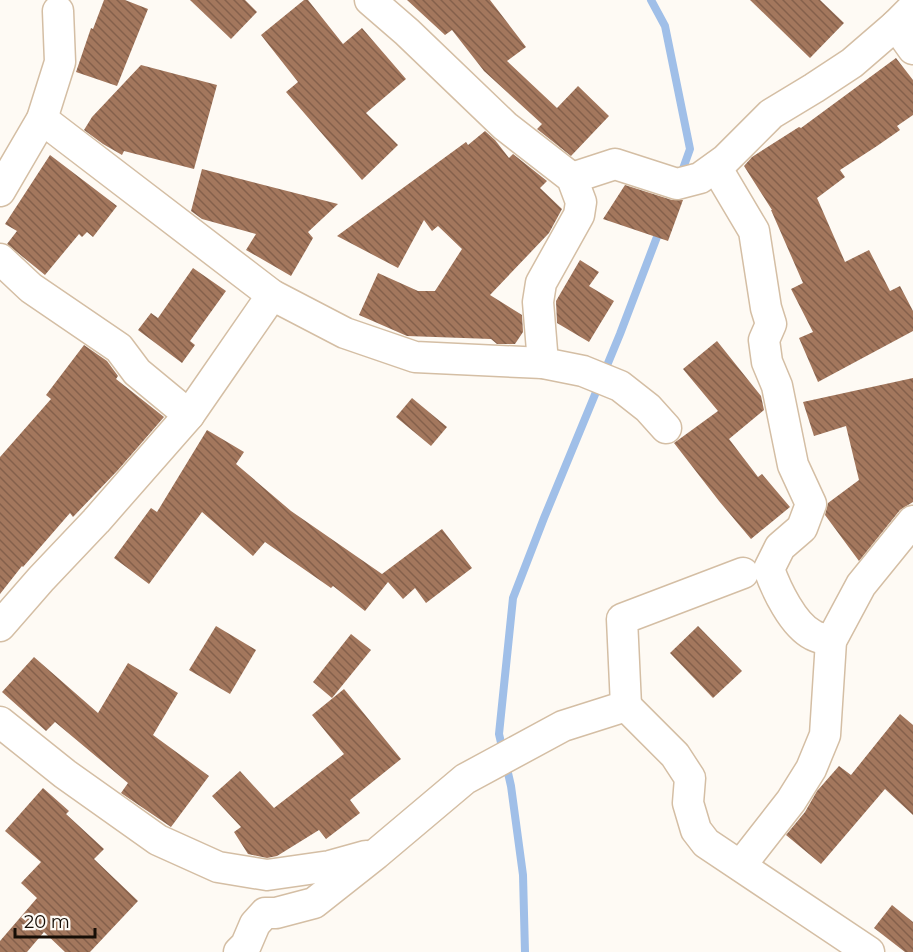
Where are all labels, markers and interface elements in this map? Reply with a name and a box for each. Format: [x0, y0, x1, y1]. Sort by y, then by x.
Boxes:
scale bar [15, 901, 94, 939]
text: 20 m [24, 911, 70, 933]

